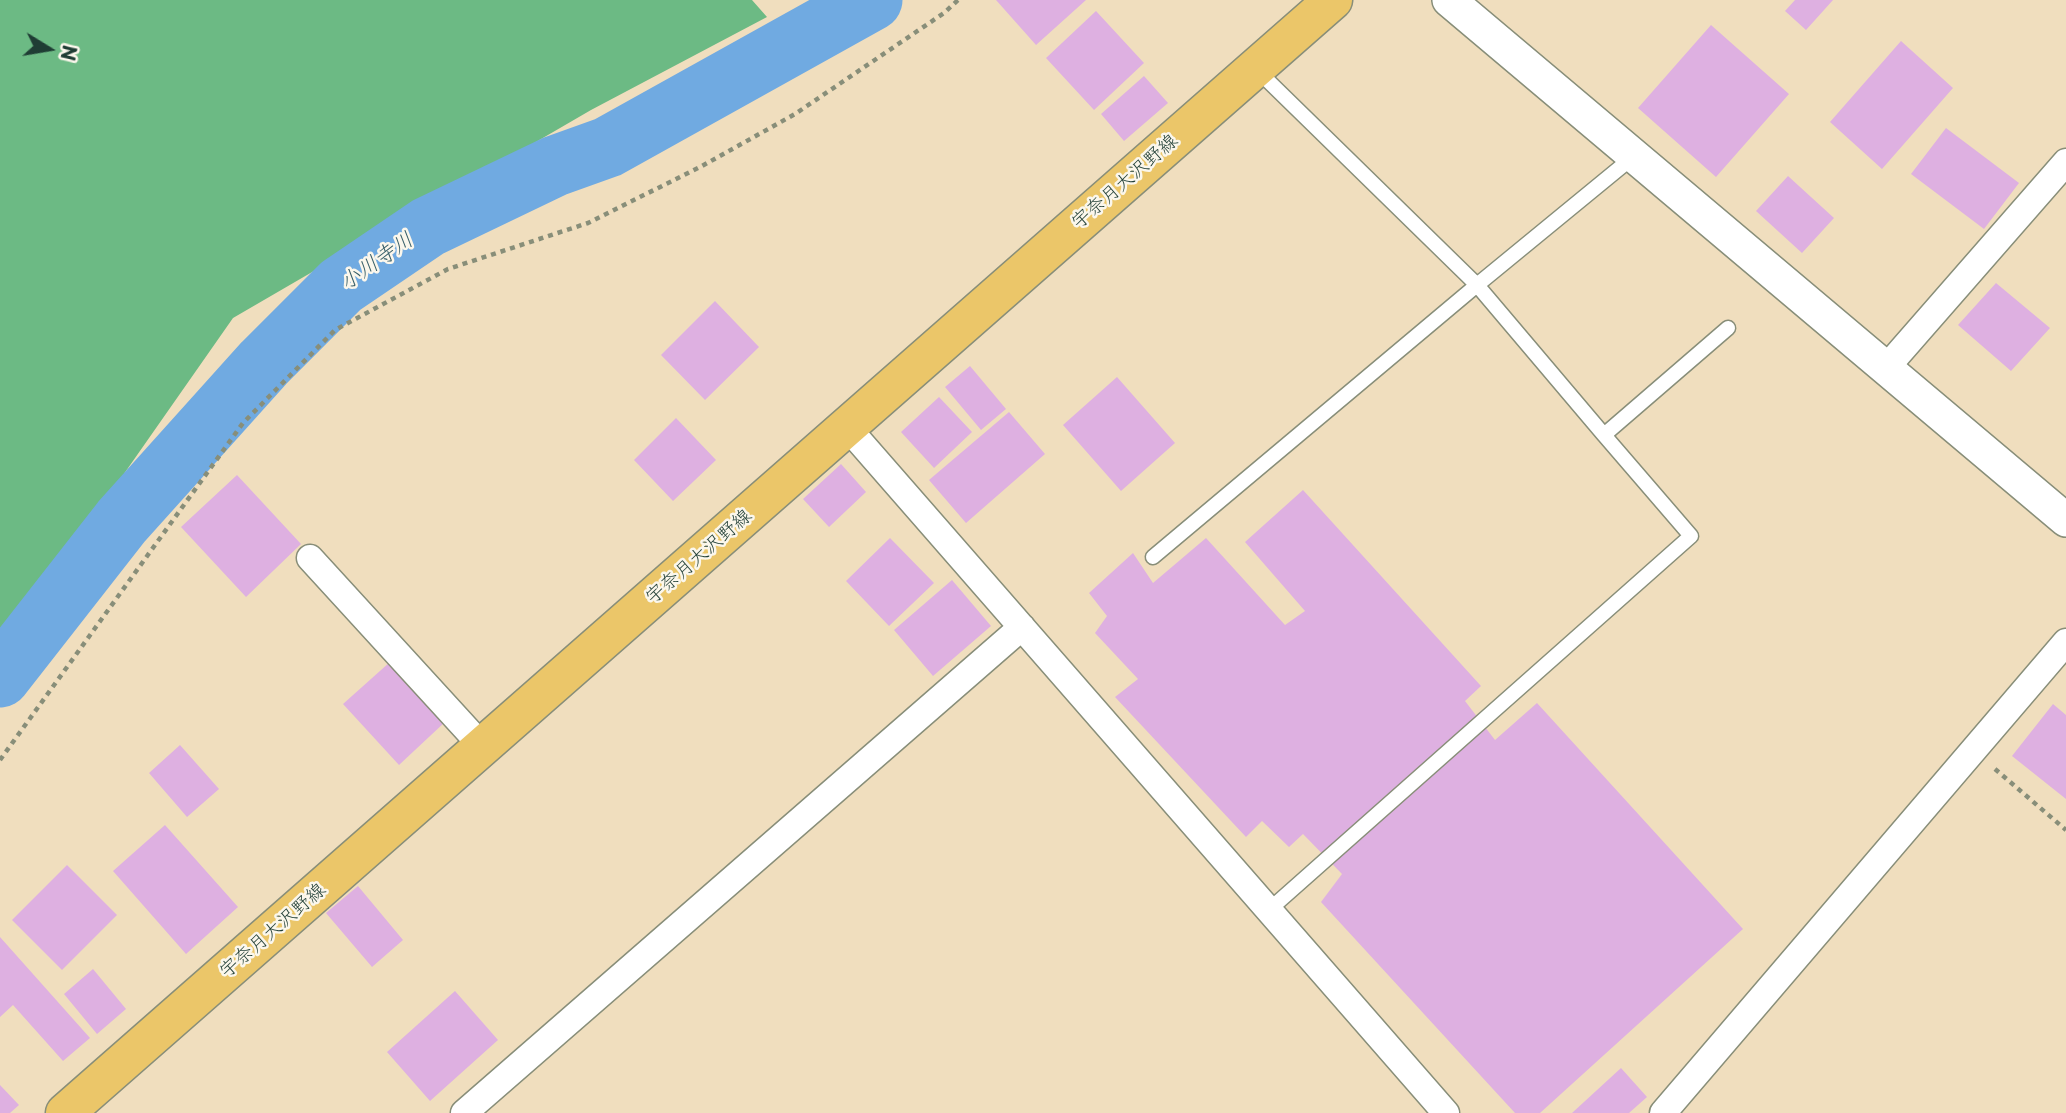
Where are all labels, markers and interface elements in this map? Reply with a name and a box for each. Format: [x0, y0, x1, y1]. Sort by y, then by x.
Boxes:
north arrow [14, 14, 84, 84]
text: N [54, 43, 85, 63]
street label: 宇奈月大沢野線 [1067, 130, 1183, 234]
water label: 小川寺川 [335, 228, 419, 296]
street label: 宇奈月大沢野線 [641, 505, 757, 609]
street label: 宇奈月大沢野線 [215, 879, 331, 983]

